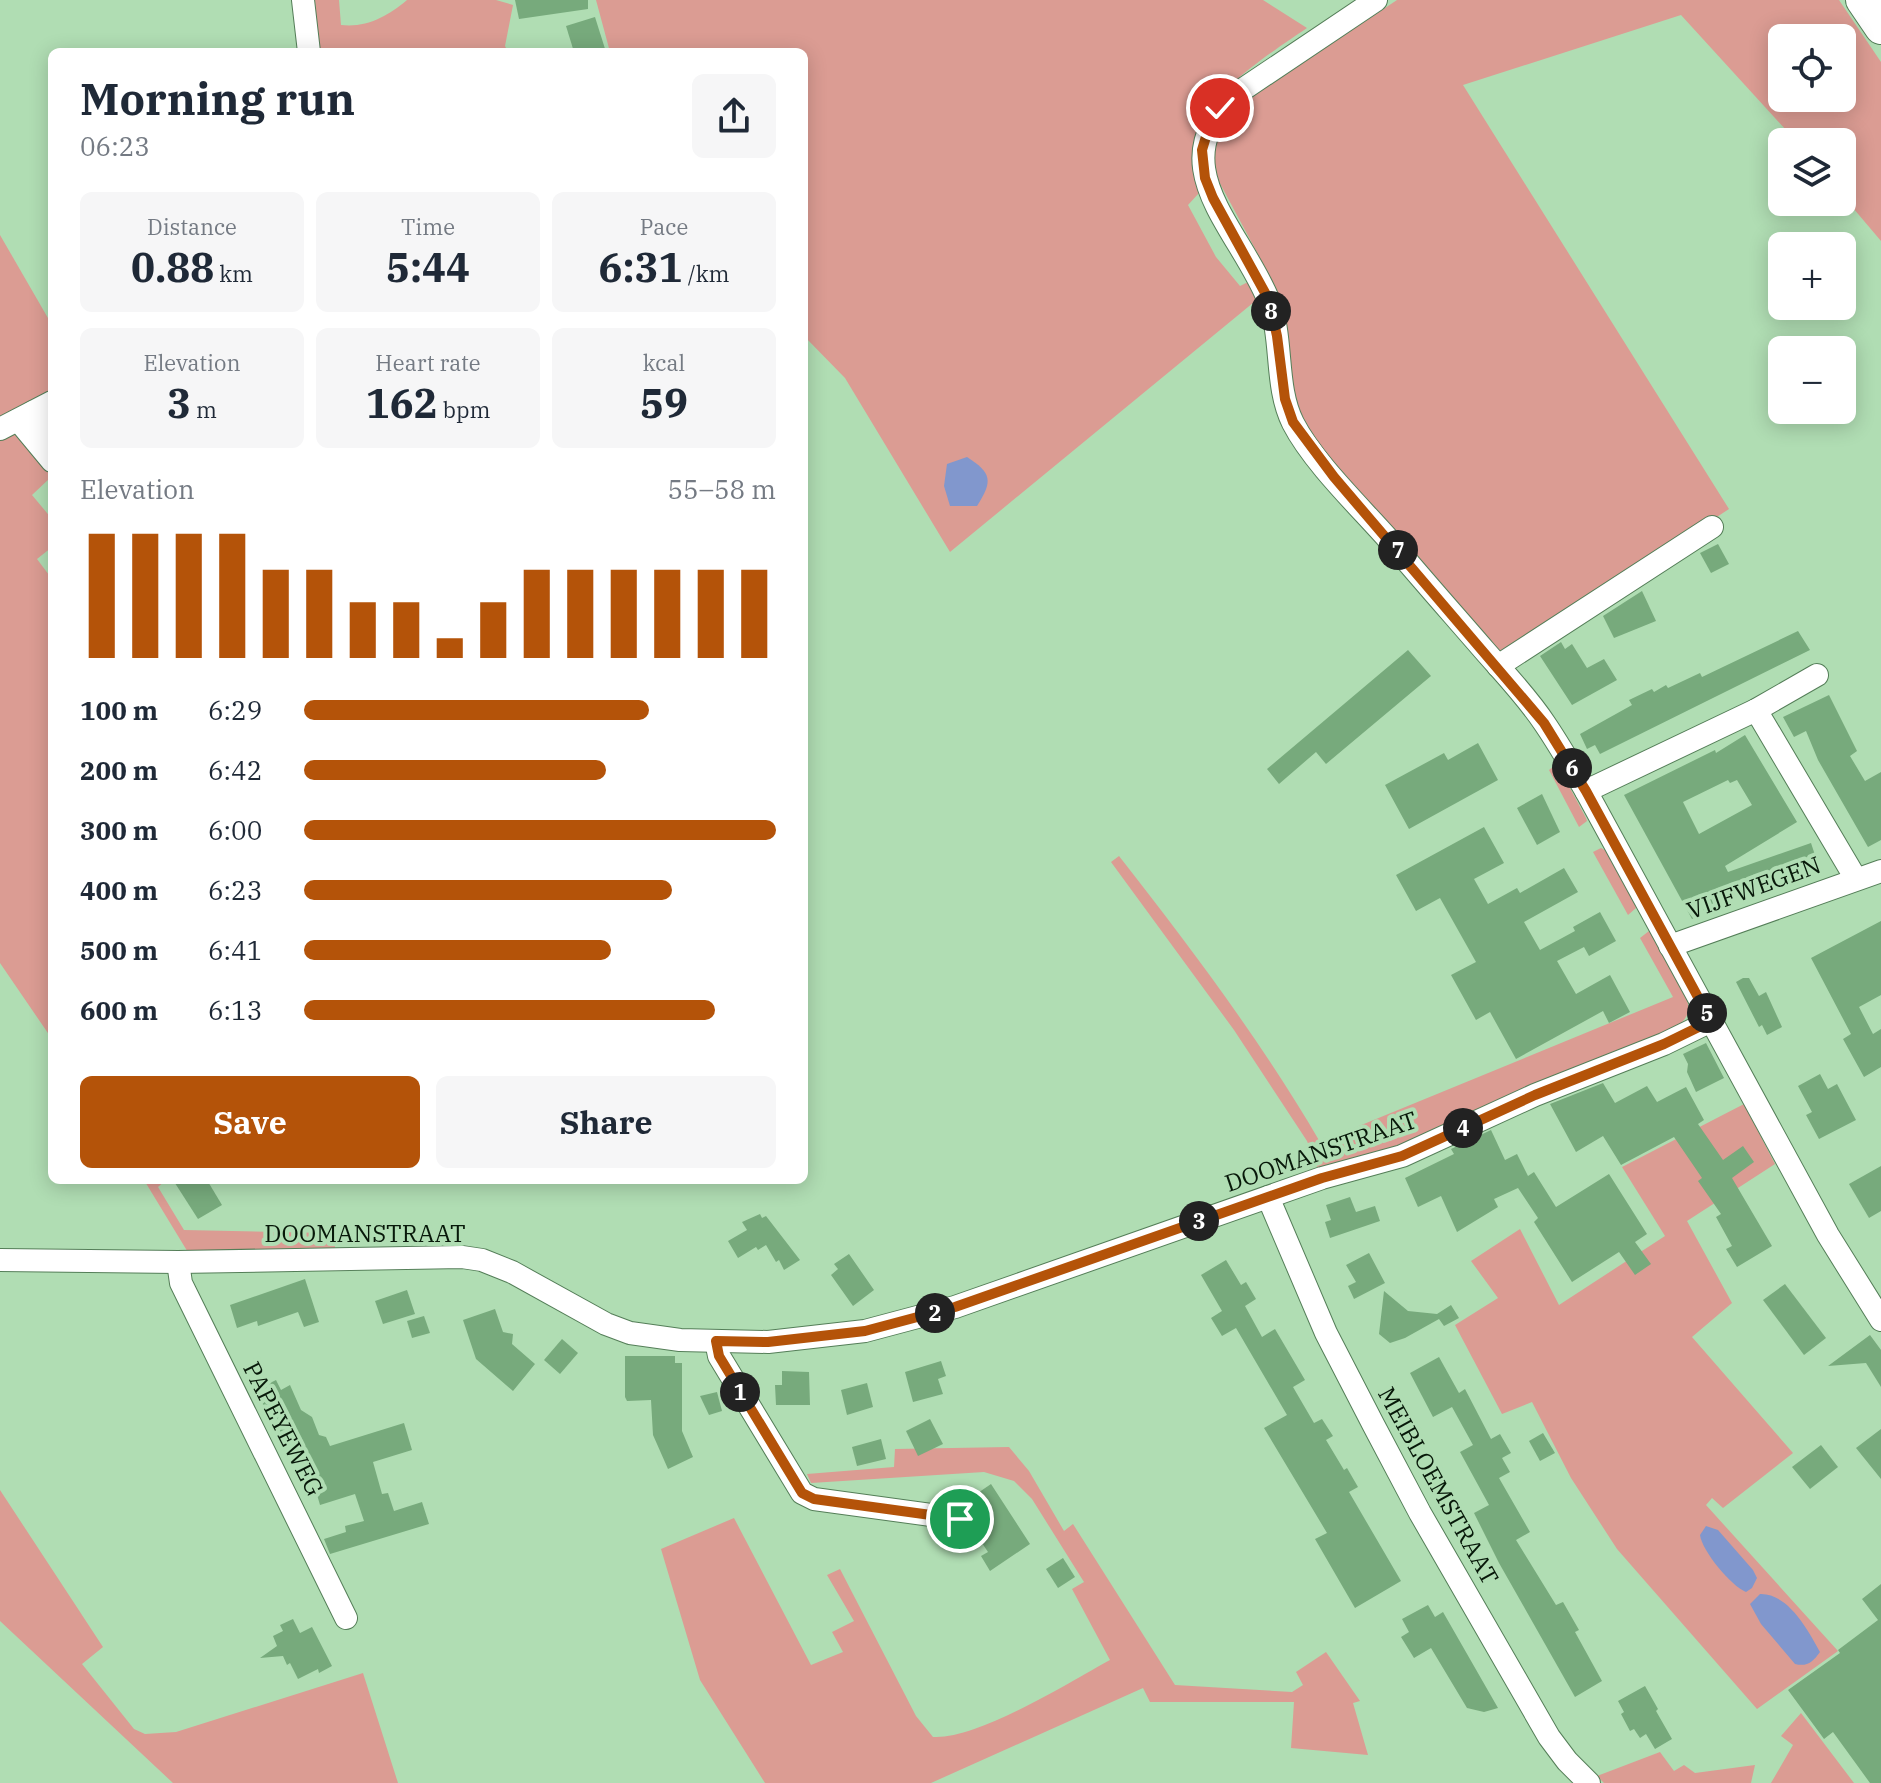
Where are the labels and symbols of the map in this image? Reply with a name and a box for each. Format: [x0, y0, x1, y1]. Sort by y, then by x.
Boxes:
pin [1186, 74, 1254, 142]
pin: 8 [1251, 291, 1291, 331]
pin: 7 [1378, 530, 1418, 570]
pin: 6 [1552, 748, 1592, 788]
street label: VIJFWEGEN [1682, 848, 1825, 926]
pin: 5 [1687, 993, 1727, 1033]
street label: DOOMANSTRAAT [1220, 1103, 1421, 1199]
pin: 4 [1443, 1108, 1483, 1148]
pin: 3 [1179, 1201, 1219, 1241]
street label: DOOMANSTRAAT [264, 1217, 466, 1249]
pin: 2 [915, 1293, 955, 1333]
street label: PAPEYEWEG [236, 1356, 331, 1501]
pin: 1 [720, 1372, 760, 1412]
street label: MEIBLOEMSTRAAT [1371, 1381, 1507, 1590]
pin [926, 1485, 994, 1553]

